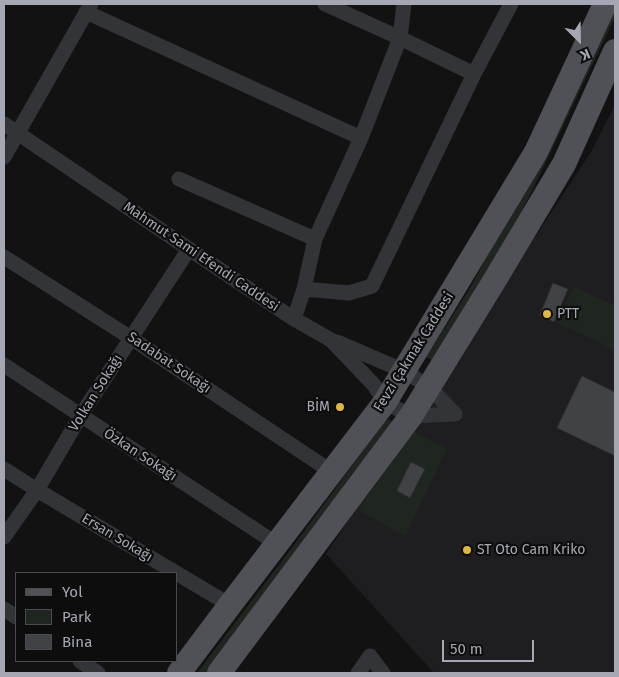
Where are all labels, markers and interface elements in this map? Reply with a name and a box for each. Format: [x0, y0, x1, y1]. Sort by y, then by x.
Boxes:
north arrow [554, 15, 604, 65]
text: K [578, 45, 592, 64]
street label: Mahmut Sami Efendi Caddesi [120, 198, 282, 316]
street label: Fevzi Çakmak Caddesi [370, 289, 458, 415]
place label: PTT [557, 306, 579, 322]
marker: PTT [541, 308, 553, 320]
street label: Sadabat Sokağı [124, 329, 214, 397]
street label: Volkan Sokağı [66, 351, 126, 435]
place label: BİM [306, 399, 330, 415]
marker: BİM [334, 401, 346, 413]
street label: Özkan Sokağı [100, 425, 180, 485]
street label: Ersan Sokağı [78, 510, 156, 566]
place label: ST Oto Cam Kriko [477, 542, 586, 558]
marker: ST Oto Cam Kriko [461, 544, 473, 556]
legend [15, 572, 178, 662]
text: Yol [62, 583, 83, 601]
text: Park [62, 608, 92, 626]
scale bar [444, 630, 536, 662]
text: Bina [62, 633, 92, 651]
text: 50 m [450, 640, 483, 658]

